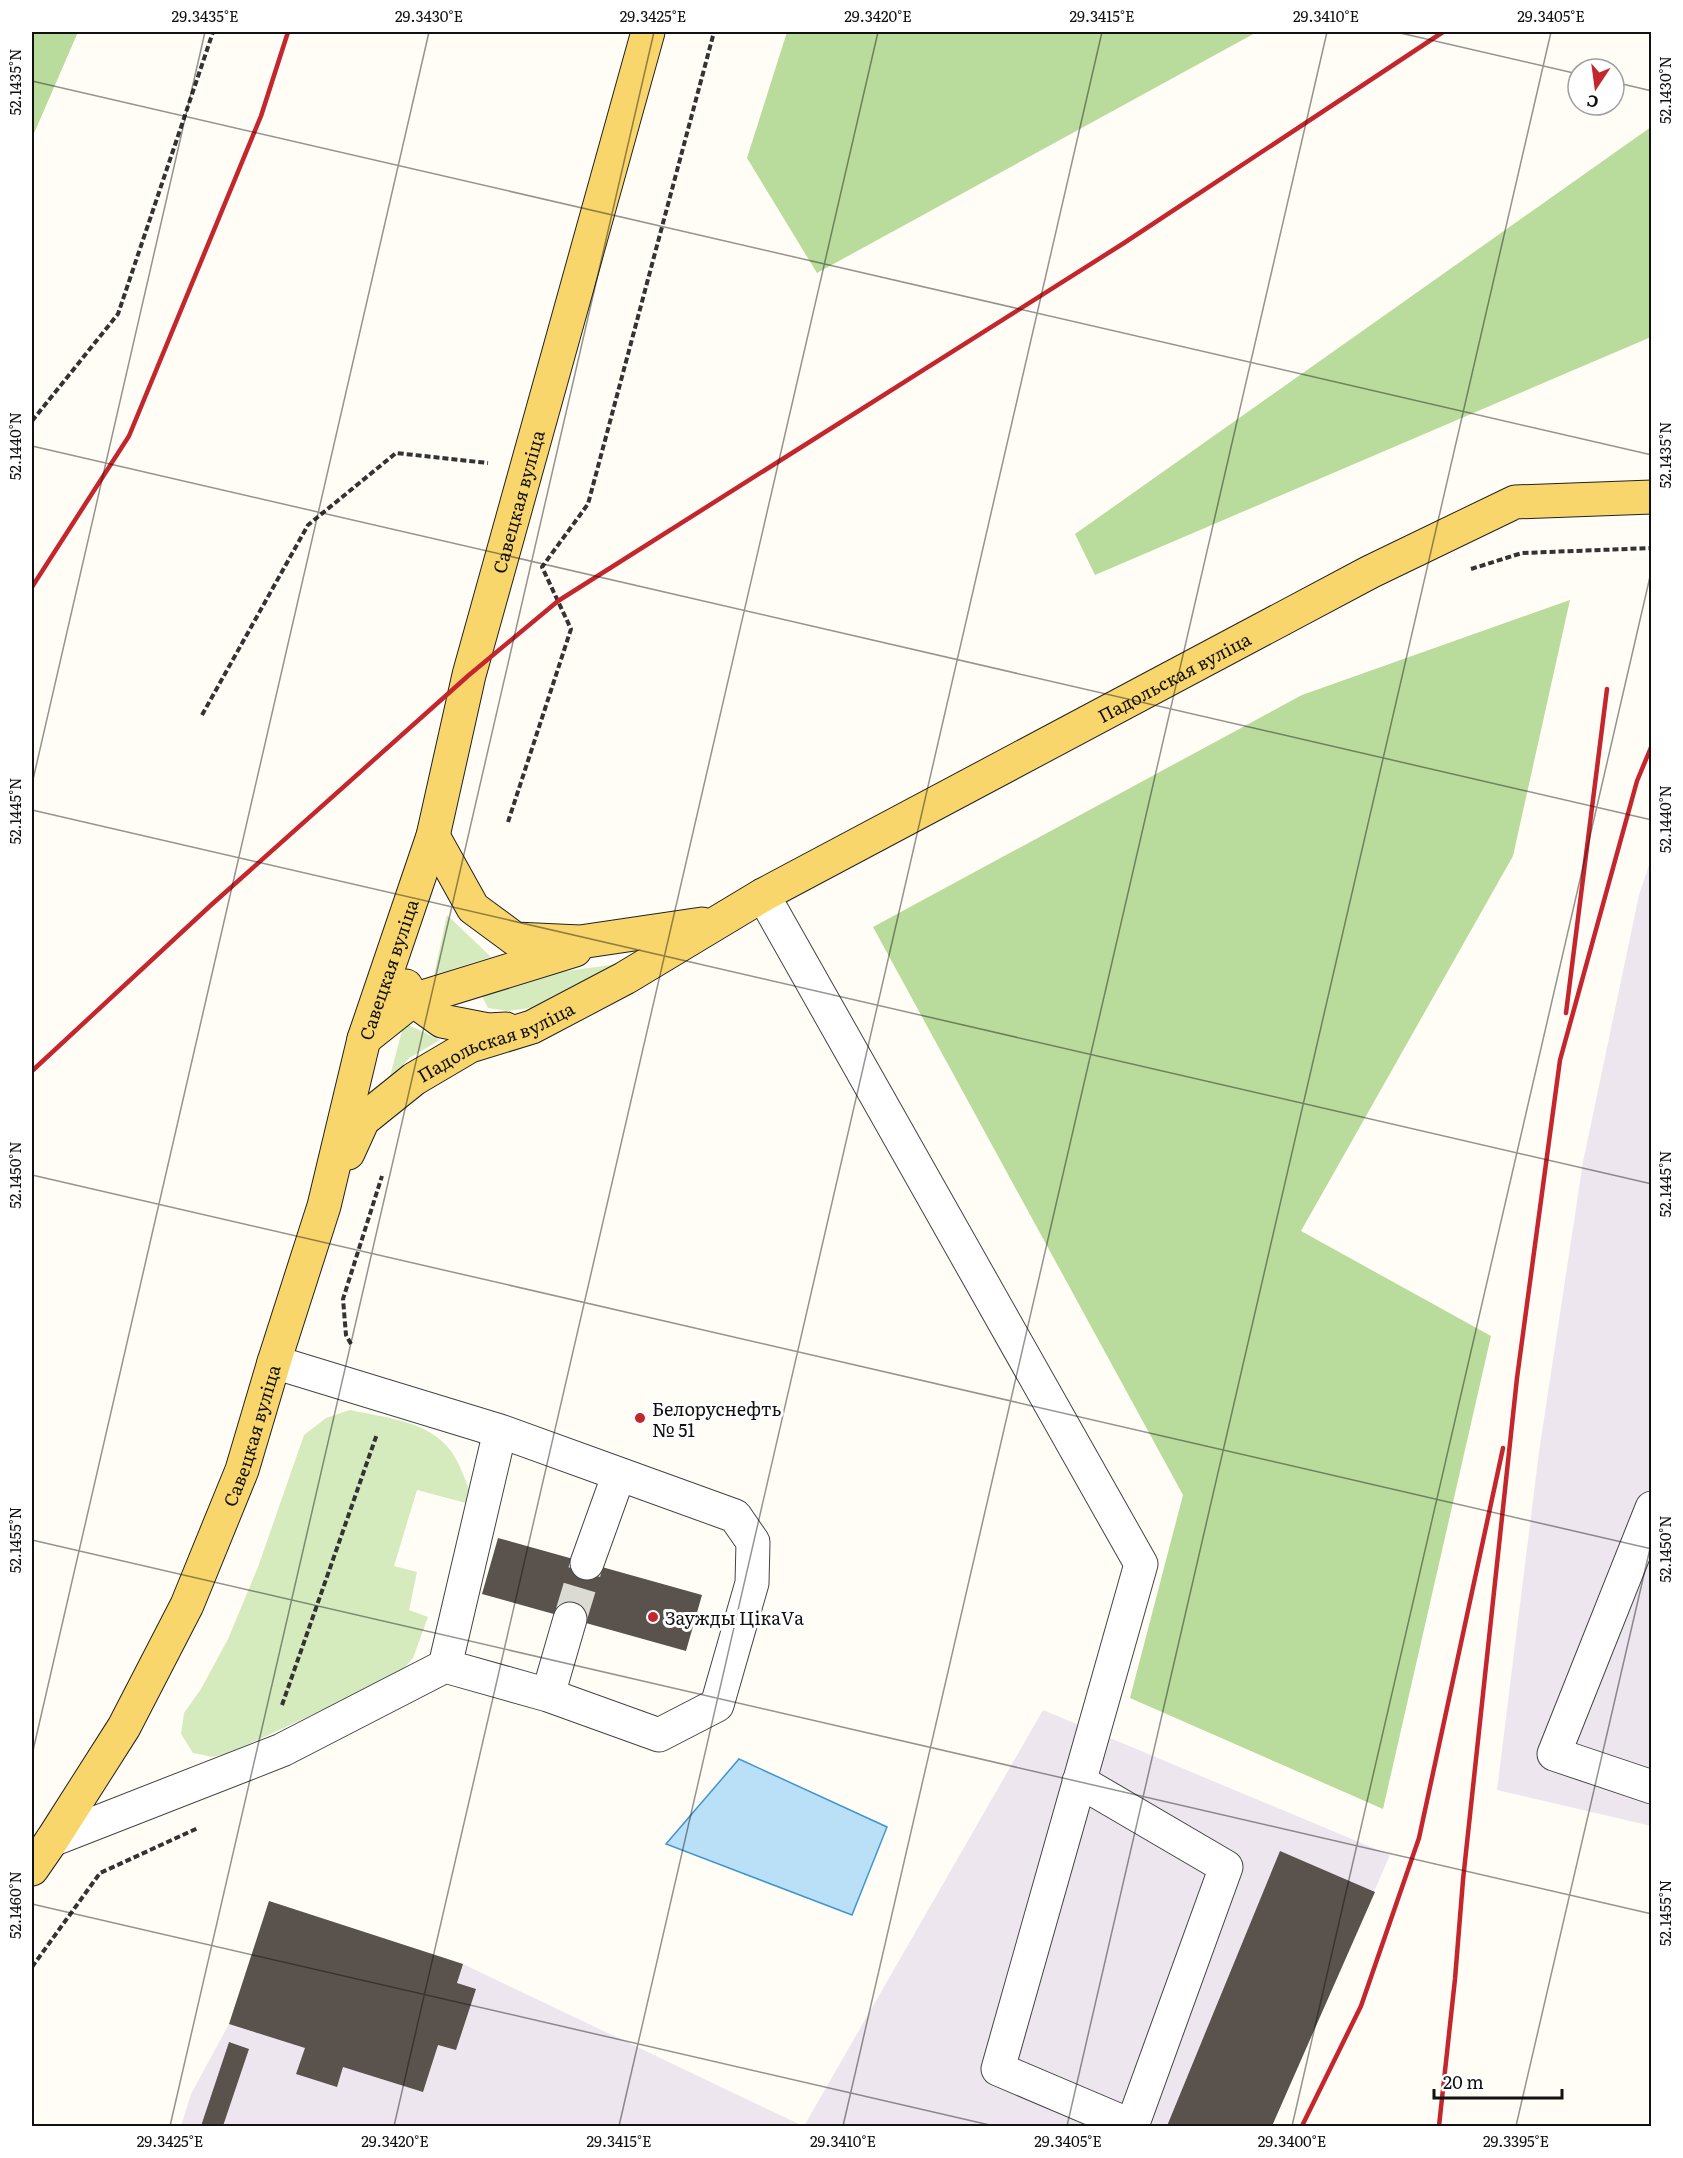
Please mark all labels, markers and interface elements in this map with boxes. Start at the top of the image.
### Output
text: 29.3435°E [172,4,238,27]
text: 29.3430°E [395,4,463,27]
text: 29.3425°E [620,4,686,27]
text: 29.3420°E [844,4,912,27]
text: 29.3415°E [1070,4,1134,27]
text: 29.3410°E [1293,4,1359,27]
text: 29.3405°E [1517,4,1585,27]
text: 52.1435°N [3,49,26,115]
text: 52.1430°N [1653,56,1676,124]
north arrow [1566,57,1626,117]
text: С [1584,90,1601,116]
text: 52.1440°N [3,412,26,480]
text: 52.1435°N [1653,422,1676,488]
street label: Савецкая вуліца [485,426,550,576]
street label: Падольская вуліца [1092,624,1255,728]
text: 52.1445°N [3,777,26,845]
text: 52.1440°N [1653,785,1676,853]
street label: Савецкая вуліца [351,895,424,1044]
street label: Падольская вуліца [412,994,579,1088]
text: 52.1450°N [3,1141,26,1209]
text: 52.1445°N [1653,1150,1676,1218]
street label: Савецкая вуліца [215,1361,286,1510]
place label: Белоруснефть № 51 [652,1395,781,1443]
marker: Белоруснефть № 51 [633,1411,647,1425]
text: 52.1455°N [3,1507,26,1573]
text: 52.1450°N [1653,1515,1676,1583]
place label: Заужды ЦікаVа [665,1604,804,1631]
marker: Заужды ЦікаVа [646,1610,660,1624]
text: 52.1460°N [3,1871,26,1939]
text: 52.1455°N [1653,1880,1676,1946]
scale bar [1434,2062,1562,2100]
text: 20 m [1443,2068,1484,2095]
text: 29.3425°E [137,2129,203,2152]
text: 29.3420°E [361,2129,429,2152]
text: 29.3415°E [587,2129,651,2152]
text: 29.3410°E [810,2129,876,2152]
text: 29.3405°E [1034,2129,1102,2152]
text: 29.3400°E [1258,2129,1326,2152]
text: 29.3395°E [1483,2129,1549,2152]

